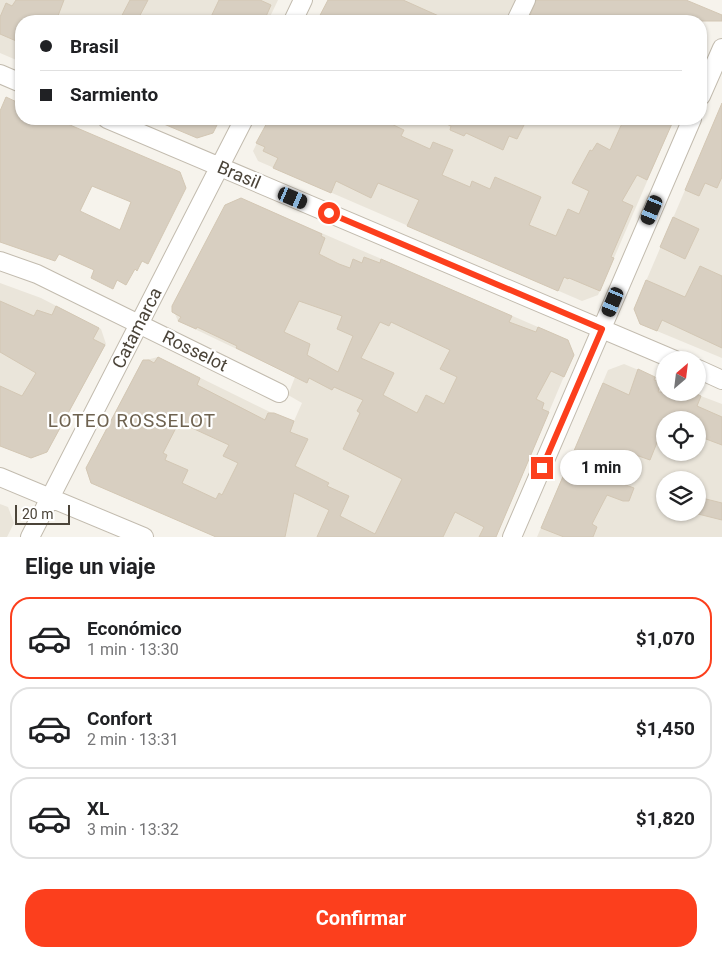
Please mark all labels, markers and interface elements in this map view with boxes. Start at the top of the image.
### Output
text: Brasil [70,35,119,58]
text: Sarmiento [70,83,158,106]
street label: Brasil [214,156,264,193]
car [276,185,309,211]
car [639,193,664,227]
route start [318,202,340,224]
street label: Catamarca [107,284,166,372]
car [600,285,625,319]
street label: Rosselot [159,326,231,375]
north arrow [656,351,706,401]
map controls [656,351,706,521]
district label: LOTEO ROSSELOT [48,409,216,432]
button: locate [656,411,706,461]
callout: 1 min [560,450,642,486]
route end [531,457,553,479]
text: 1 min [581,458,621,477]
button: layers [656,471,706,521]
scale bar [15,502,70,525]
text: 20 m [22,506,54,522]
text: Elige un viaje [25,554,155,579]
icon: car [27,616,72,661]
text: Económico [87,617,182,640]
text: $1,070 [636,627,695,650]
text: 1 min · 13:30 [87,640,179,659]
icon: car [27,706,72,751]
text: Confort [87,707,152,730]
text: $1,450 [636,717,695,740]
text: 2 min · 13:31 [87,730,179,749]
icon: car [27,796,72,841]
text: XL [87,797,109,820]
text: $1,820 [636,807,695,830]
text: 3 min · 13:32 [87,820,179,839]
button: Confirmar [25,889,697,947]

